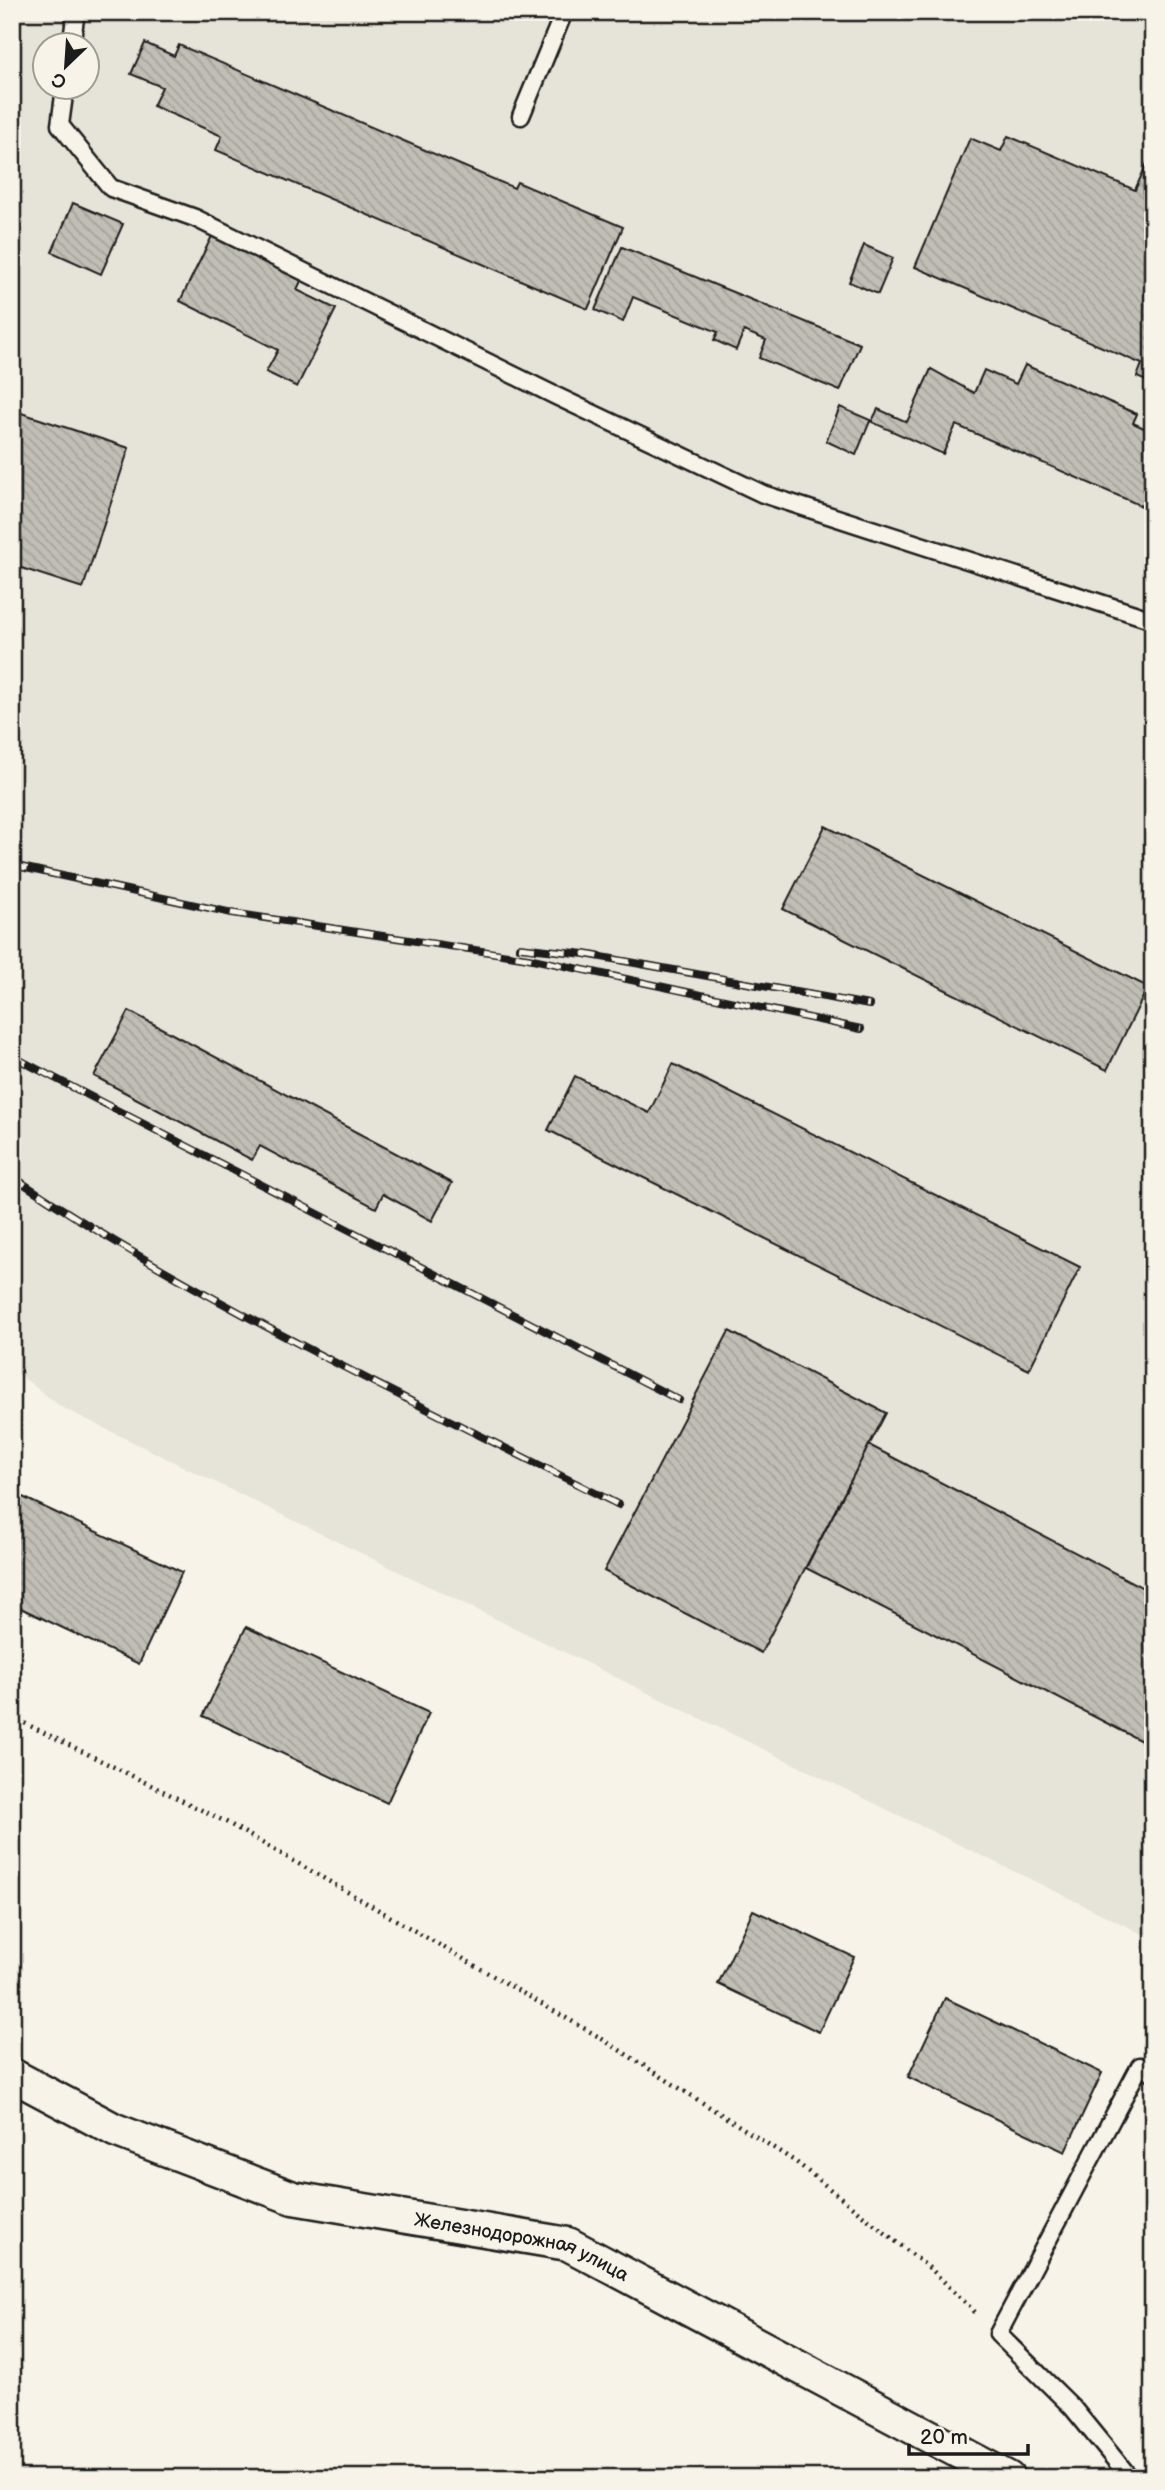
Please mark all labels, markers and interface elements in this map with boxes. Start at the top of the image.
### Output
north arrow [32,32,102,102]
text: С [49,67,70,93]
street label: Железнодорожная улица [412,2208,632,2287]
scale bar [909,2413,1028,2457]
text: 20 m [920,2425,968,2450]

